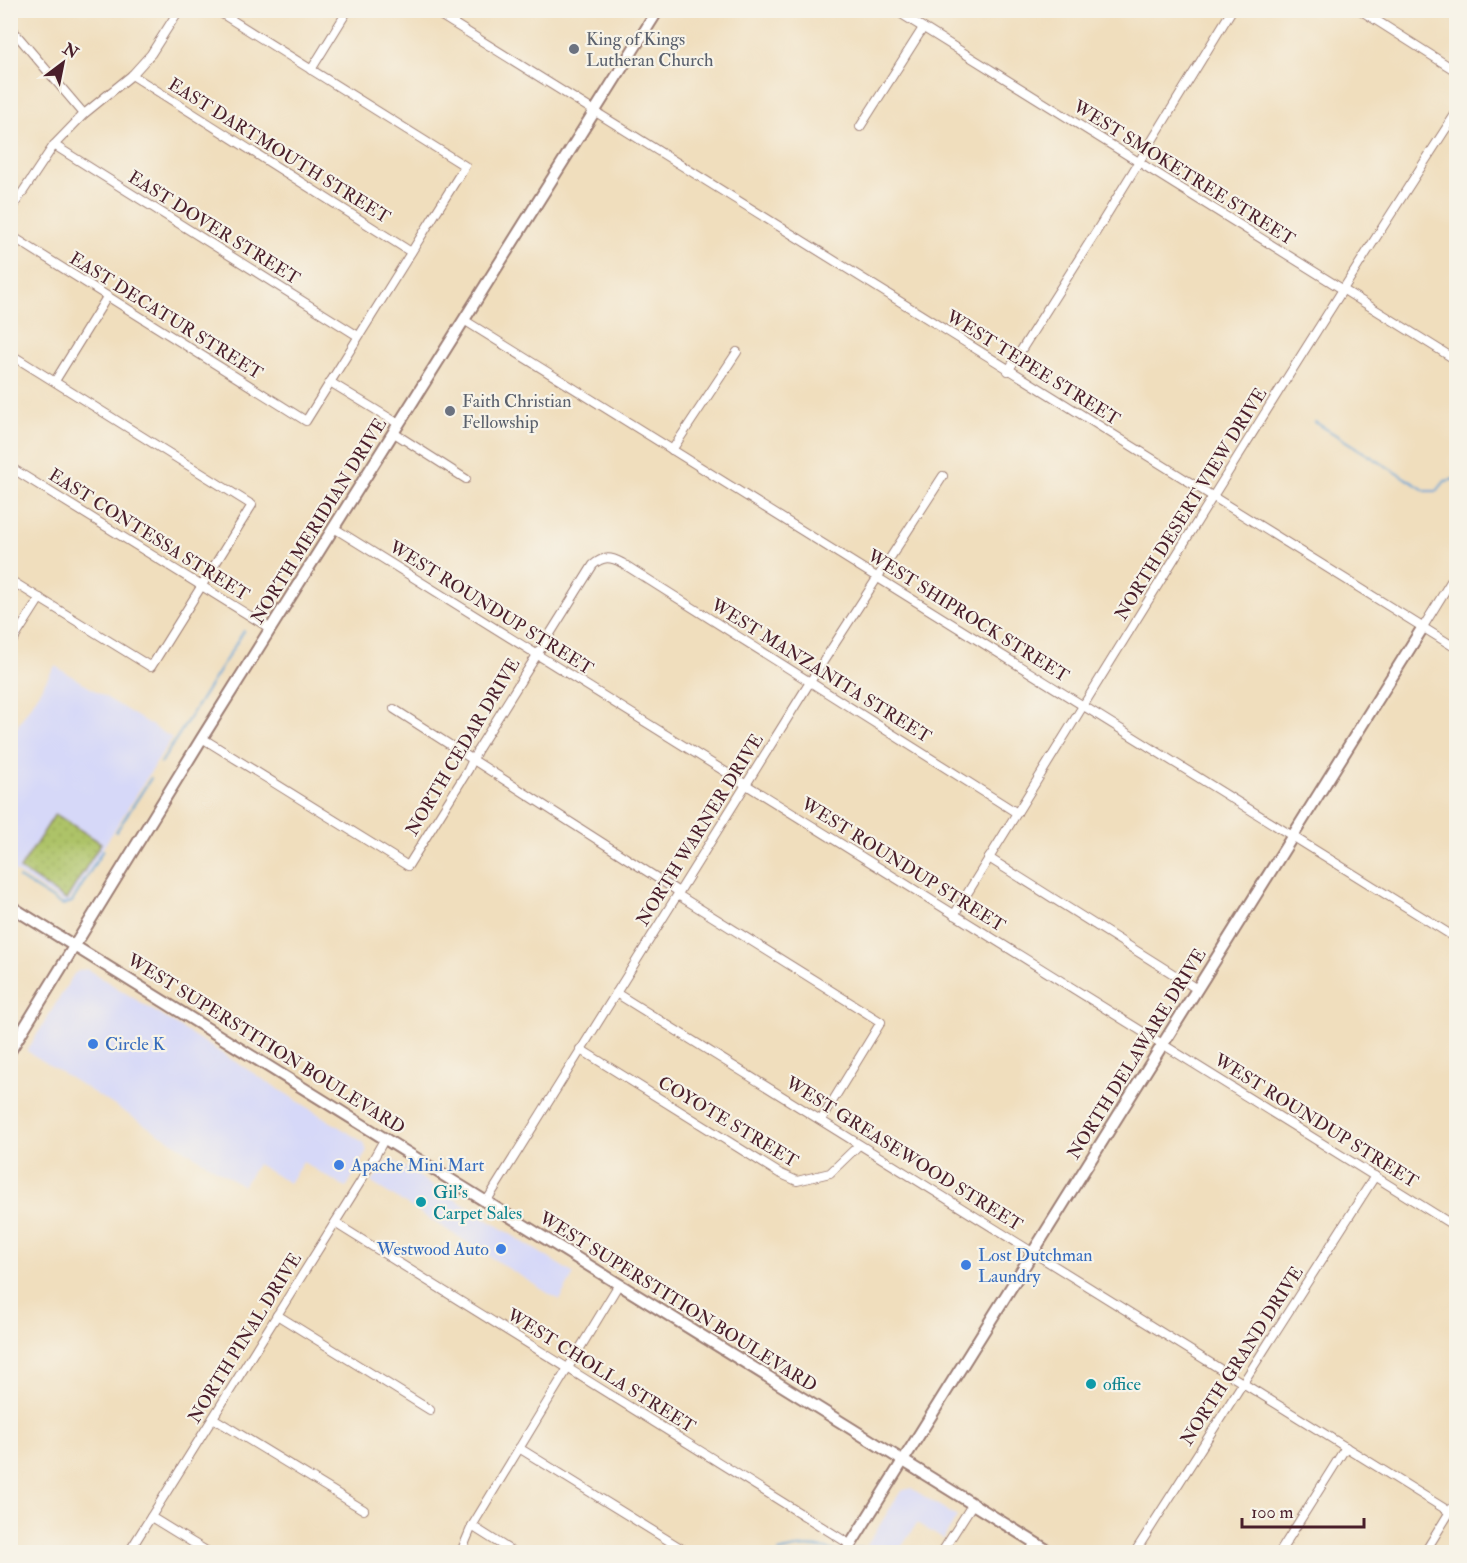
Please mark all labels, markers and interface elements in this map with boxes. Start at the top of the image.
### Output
place label: King of Kings Lutheran Church [586,28,714,72]
north arrow [33,33,93,93]
text: N [58,38,82,64]
marker: King of Kings Lutheran Church [567,42,581,56]
street label: EAST DARTMOUTH STREET [164,73,395,229]
street label: WEST SMOKETREE STREET [1068,95,1300,251]
street label: EAST DOVER STREET [124,166,305,291]
street label: EAST DECATUR STREET [65,247,267,385]
street label: WEST TEPEE STREET [941,305,1125,431]
street label: NORTH DESERT VIEW DRIVE [1110,383,1272,625]
place label: Faith Christian Fellowship [462,390,572,434]
marker: Faith Christian Fellowship [443,404,457,418]
street label: NORTH MERIDIAN DRIVE [246,414,392,628]
street label: EAST CONTESSA STREET [44,464,254,607]
street label: WEST ROUNDUP STREET [384,535,598,681]
street label: WEST SHIPROCK STREET [862,544,1074,688]
street label: WEST MANZANITA STREET [706,593,936,749]
street label: NORTH CEDAR DRIVE [401,654,525,840]
street label: NORTH WARNER DRIVE [631,730,769,930]
street label: WEST ROUNDUP STREET [796,792,1010,938]
street label: NORTH DELAWARE DRIVE [1062,944,1212,1164]
street label: WEST SUPERSTITION BOULEVARD [122,948,409,1139]
place label: Circle K [105,1033,166,1056]
marker: Circle K [86,1037,100,1051]
street label: WEST ROUNDUP STREET [1209,1048,1423,1194]
street label: COYOTE STREET [654,1071,803,1173]
street label: WEST GREASEWOOD STREET [781,1071,1027,1237]
place label: Apache Mini Mart [350,1154,484,1177]
marker: Apache Mini Mart [332,1158,346,1172]
place label: Gil's Carpet Sales [433,1181,522,1225]
marker: Gil's Carpet Sales [414,1195,428,1209]
street label: WEST SUPERSTITION BOULEVARD [534,1206,821,1397]
place label: Westwood Auto [376,1238,489,1261]
marker: Westwood Auto [494,1242,508,1256]
place label: Lost Dutchman Laundry [978,1244,1093,1288]
street label: NORTH PINAL DRIVE [183,1248,307,1428]
marker: Lost Dutchman Laundry [959,1258,973,1272]
street label: NORTH GRAND DRIVE [1175,1262,1309,1450]
street label: WEST CHOLLA STREET [502,1303,700,1439]
place label: office [1103,1373,1141,1396]
marker: office [1084,1377,1098,1391]
scale bar [1242,1491,1364,1529]
text: 100 m [1251,1501,1294,1524]

